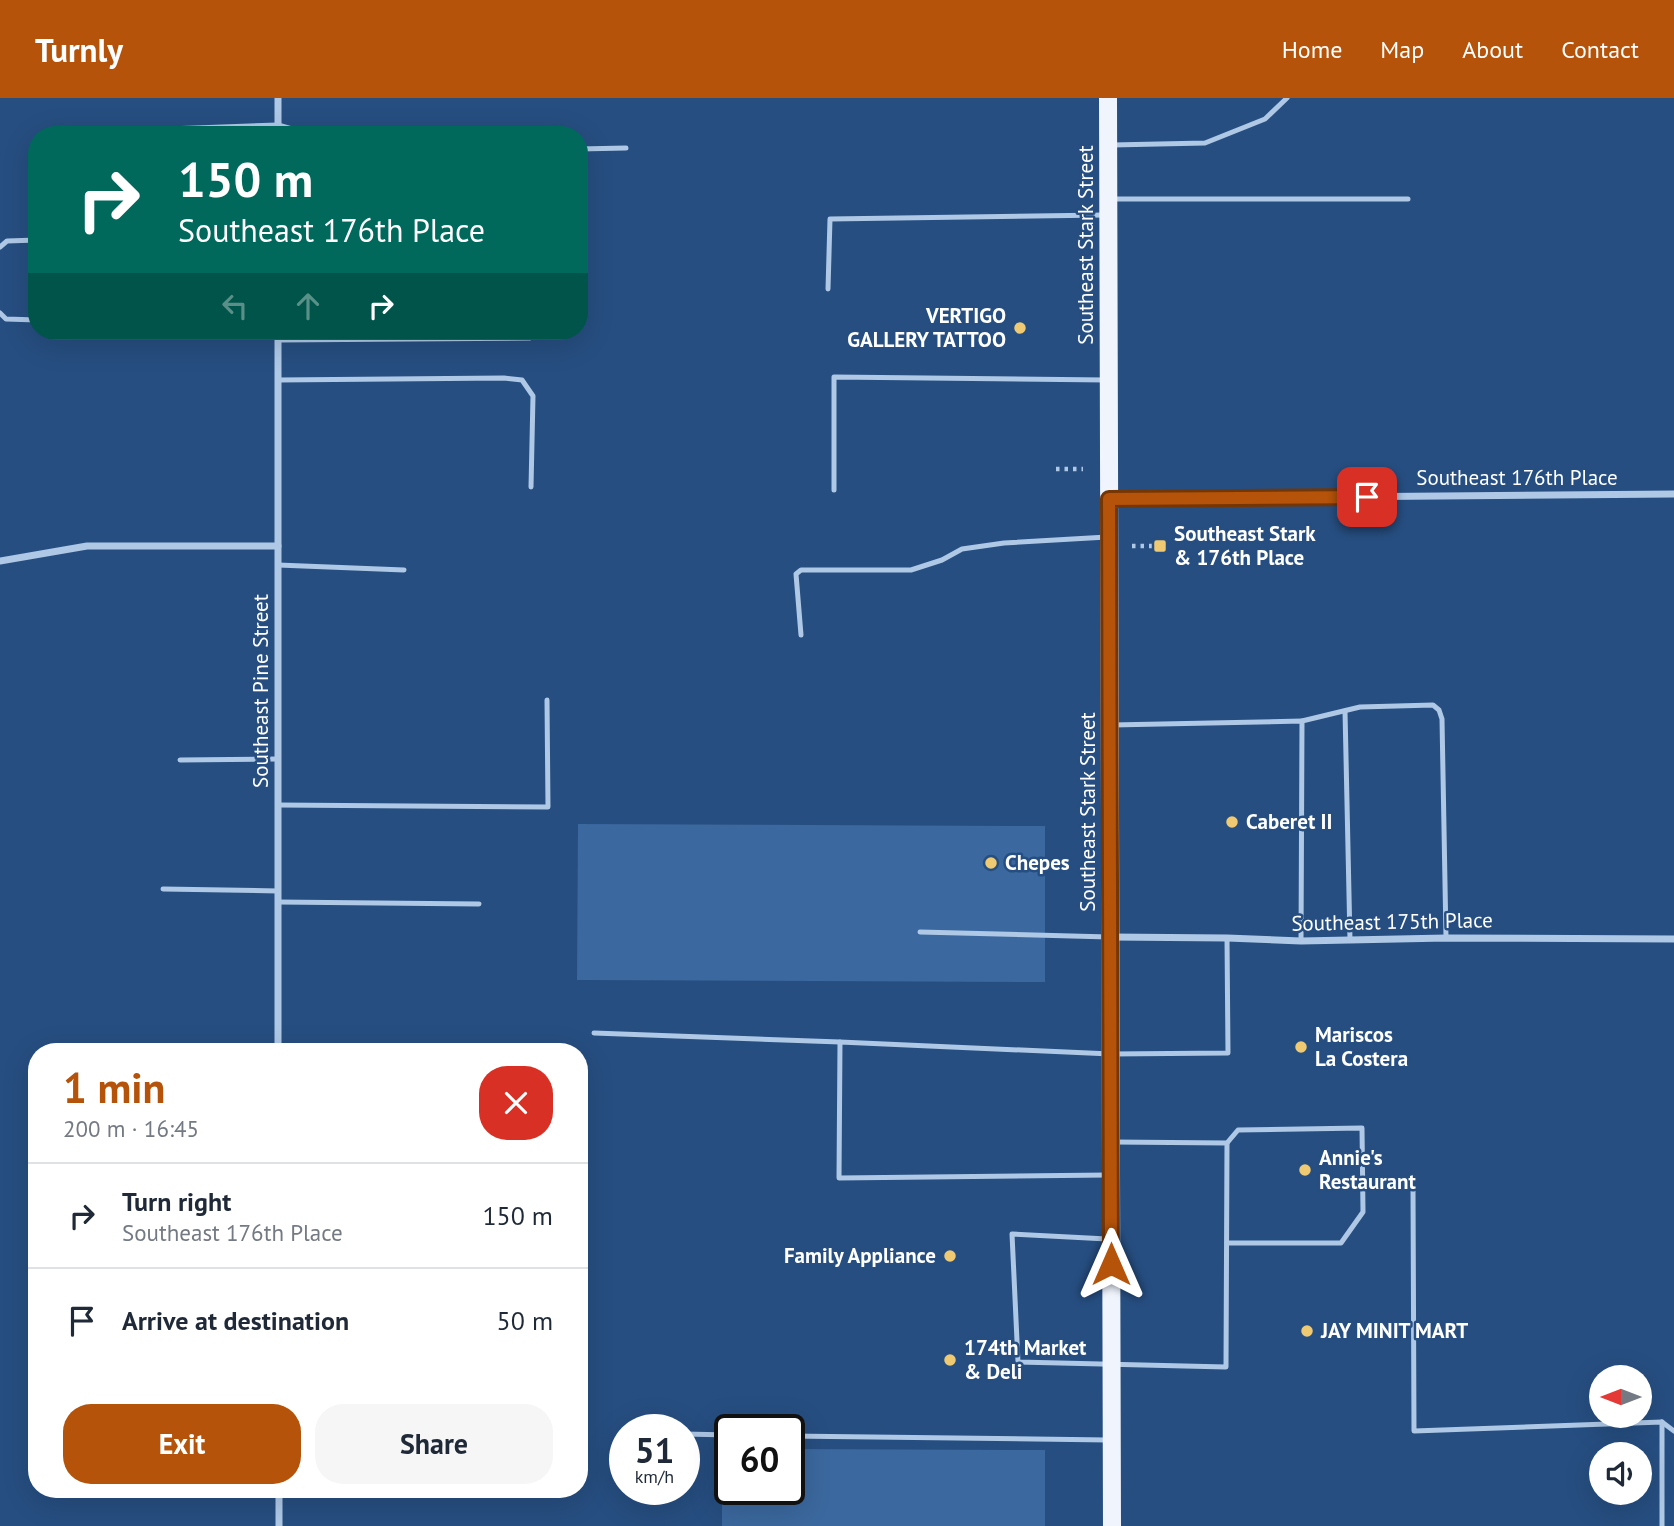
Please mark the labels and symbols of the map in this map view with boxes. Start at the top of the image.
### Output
street label: Southeast Stark Street [1072,145,1099,345]
place label: VERTIGO GALLERY TATTOO [847,302,1006,353]
marker: VERTIGO GALLERY TATTOO [1012,320,1028,336]
street label: Southeast 176th Place [1416,464,1618,491]
pin [1337,467,1397,527]
place label: Southeast Stark & 176th Place [1174,520,1316,571]
marker: Southeast Stark & 176th Place [1152,538,1168,554]
street label: Southeast Pine Street [247,594,274,788]
street label: Southeast Stark Street [1074,712,1101,912]
place label: Caberet II [1246,808,1333,835]
marker: Caberet II [1224,814,1240,830]
place label: Chepes [1005,849,1070,876]
marker: Chepes [983,855,999,871]
street label: Southeast 175th Place [1291,906,1493,937]
place label: Mariscos La Costera [1315,1021,1408,1072]
marker: Mariscos La Costera [1293,1039,1309,1055]
place label: Annie's Restaurant [1319,1144,1416,1195]
marker: Annie's Restaurant [1297,1162,1313,1178]
position arrow [1074,1227,1148,1301]
place label: Family Appliance [784,1242,936,1269]
marker: Family Appliance [942,1248,958,1264]
place label: JAY MINIT MART [1320,1317,1468,1344]
marker: JAY MINIT MART [1299,1323,1315,1339]
place label: 174th Market & Deli [964,1334,1087,1385]
marker: 174th Market & Deli [942,1352,958,1368]
north arrow [1589,1365,1652,1428]
speed limit sign: 60 [714,1414,805,1505]

